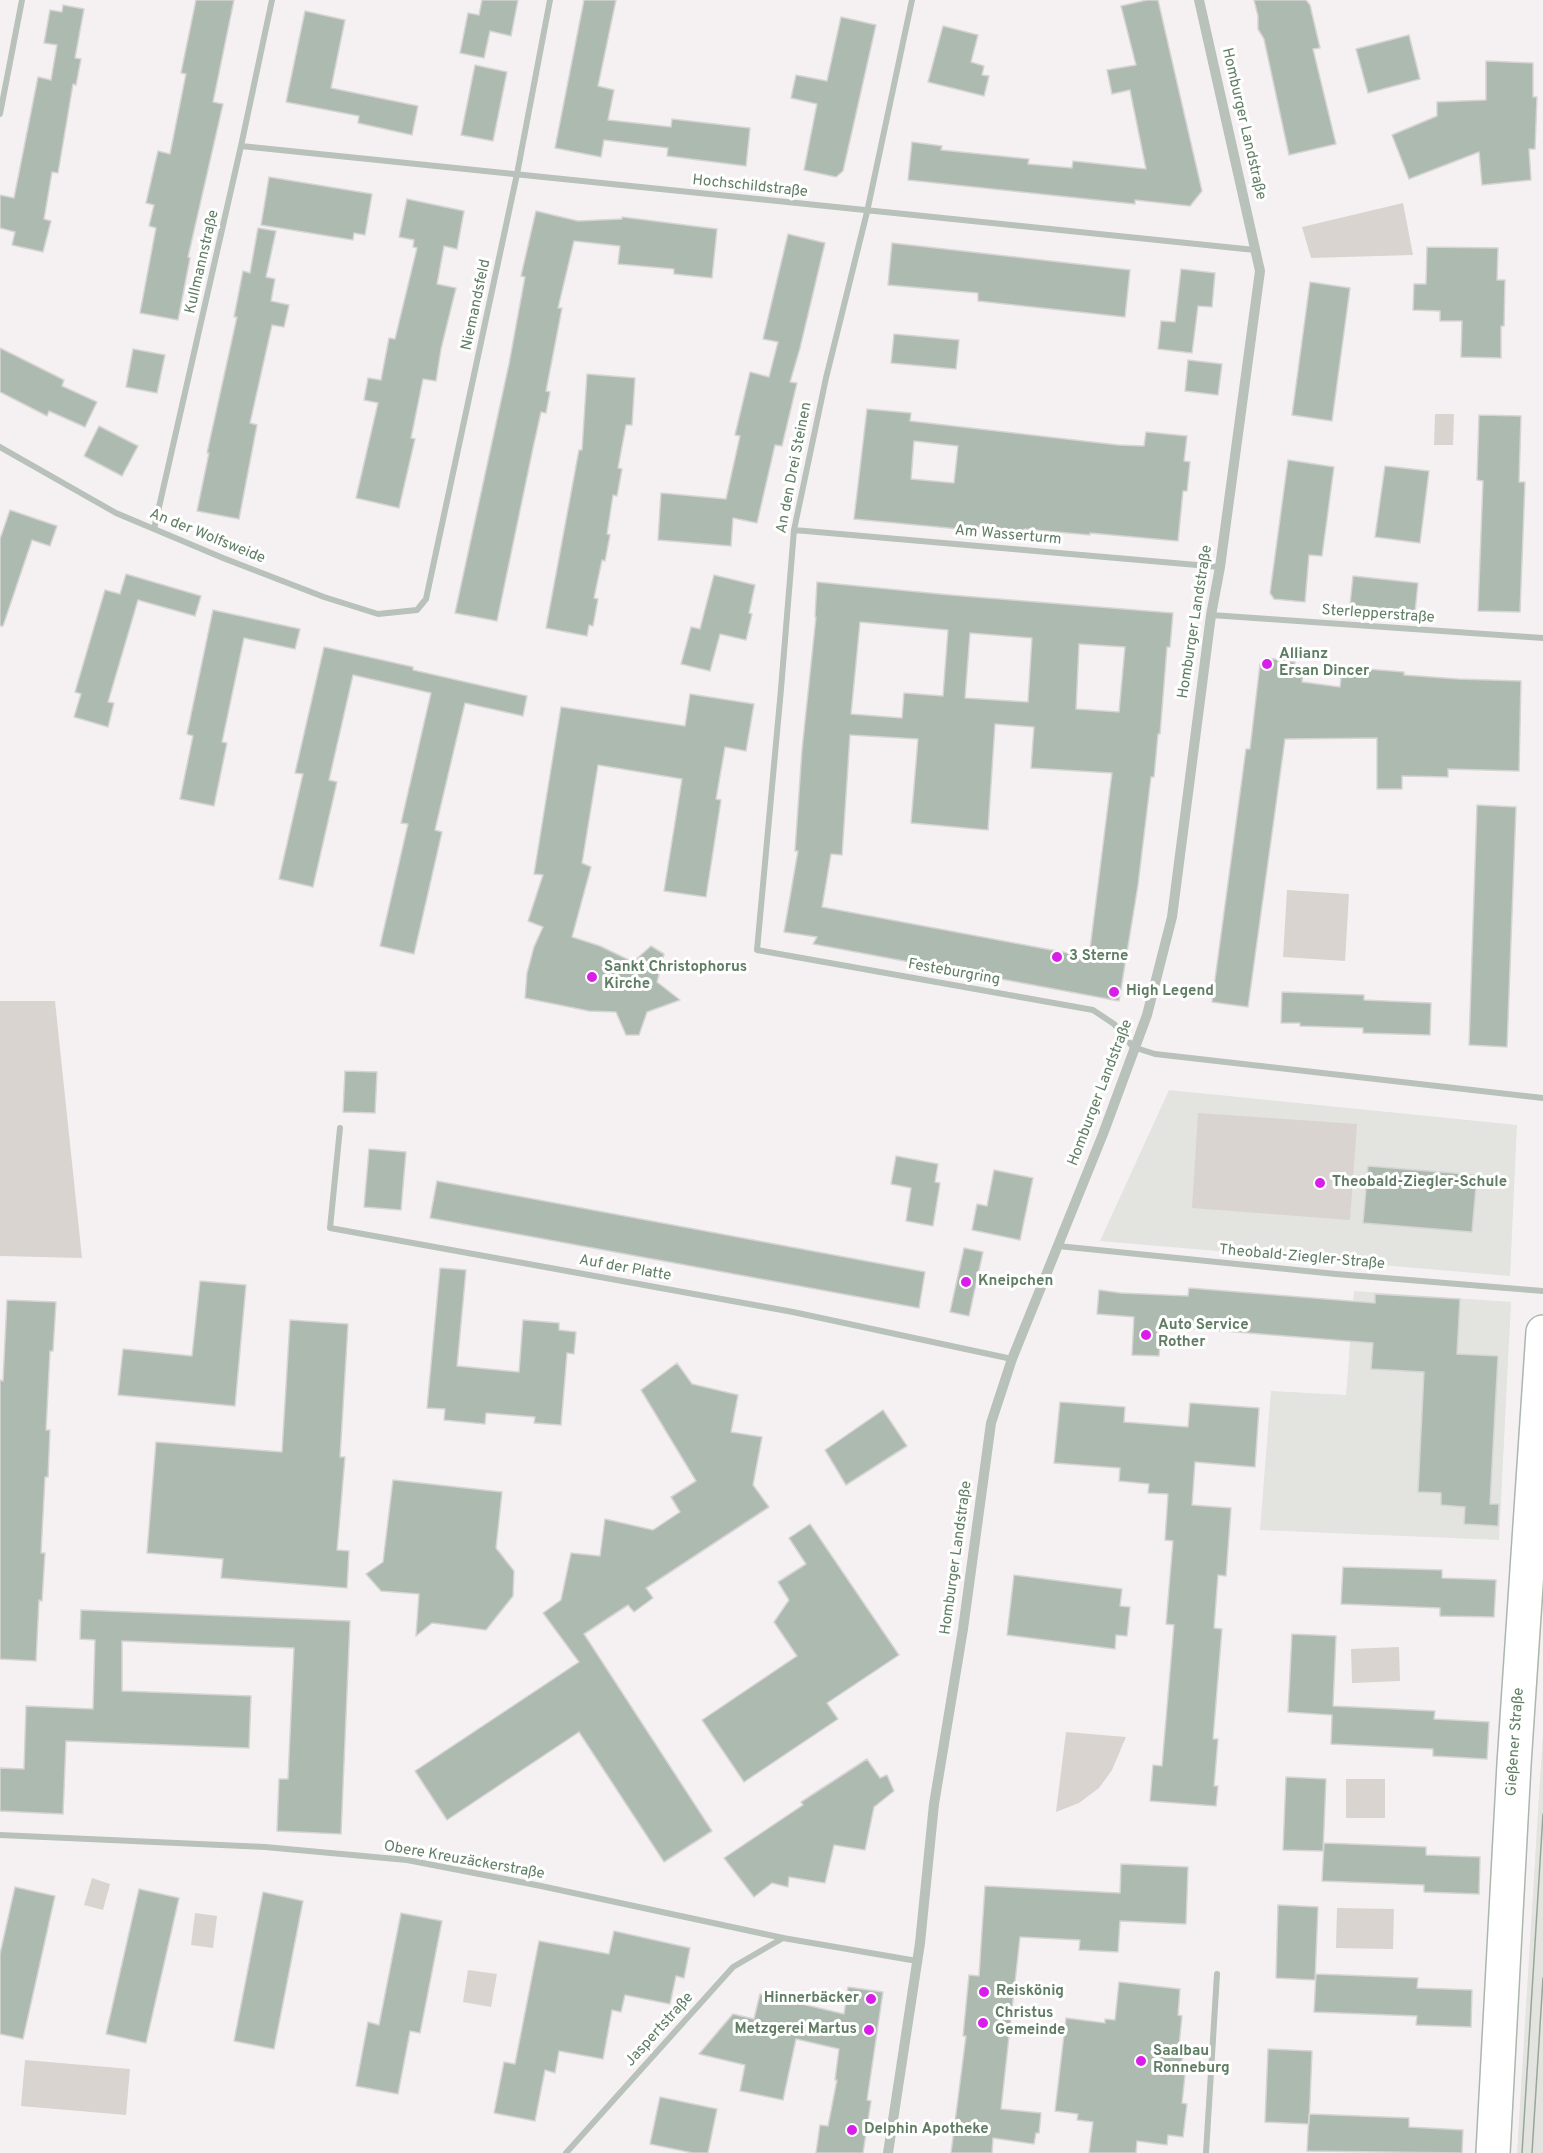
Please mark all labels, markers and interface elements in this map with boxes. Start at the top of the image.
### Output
street label: Homburger Landstraße [1217,46,1269,202]
street label: Hochschildstraße [691,172,809,202]
street label: Kullmannstraße [182,208,224,316]
street label: Niemandsfeld [459,258,495,352]
street label: An den Drei Steinen [773,401,817,535]
street label: An der Wolfsweide [147,506,267,568]
street label: Am Wasserturm [954,522,1062,550]
street label: Homburger Landstraße [1175,544,1217,700]
street label: Sterlepperstraße [1321,602,1435,628]
place label: Allianz Ersan Dincer [1279,646,1369,681]
marker: Allianz Ersan Dincer [1260,657,1274,671]
place label: 3 Sterne [1069,948,1128,966]
marker: 3 Sterne [1050,950,1064,964]
street label: Festeburgring [906,956,1002,990]
place label: Sankt Christophorus Kirche [604,959,747,994]
marker: Sankt Christophorus Kirche [585,970,599,984]
place label: High Legend [1126,983,1214,1001]
marker: High Legend [1107,985,1121,999]
street label: Homburger Landstraße [1065,1017,1137,1169]
place label: Theobald-Ziegler-Schule [1332,1174,1507,1192]
marker: Theobald-Ziegler-Schule [1313,1176,1327,1190]
street label: Theobald-Ziegler-Straße [1218,1242,1386,1274]
street label: Auf der Platte [578,1252,672,1286]
place label: Kneipchen [978,1273,1053,1291]
marker: Kneipchen [959,1275,973,1289]
place label: Auto Service Rother [1158,1317,1249,1352]
marker: Auto Service Rother [1139,1328,1153,1342]
street label: Homburger Landstraße [937,1480,977,1636]
street label: Gießener Straße [1503,1687,1529,1797]
street label: Obere Kreuzäckerstraße [382,1838,546,1884]
place label: Reiskönig [996,1983,1064,2001]
marker: Reiskönig [977,1985,991,1999]
street label: Jaspertstraße [622,1989,698,2071]
place label: Hinnerbäcker [764,1990,859,2008]
marker: Hinnerbäcker [864,1992,878,2006]
place label: Christus Gemeinde [995,2005,1065,2040]
marker: Christus Gemeinde [976,2016,990,2030]
place label: Metzgerei Martus [734,2021,857,2039]
marker: Metzgerei Martus [862,2023,876,2037]
place label: Saalbau Ronneburg [1153,2043,1230,2078]
marker: Saalbau Ronneburg [1134,2054,1148,2068]
place label: Delphin Apotheke [864,2121,989,2139]
marker: Delphin Apotheke [845,2123,859,2137]

